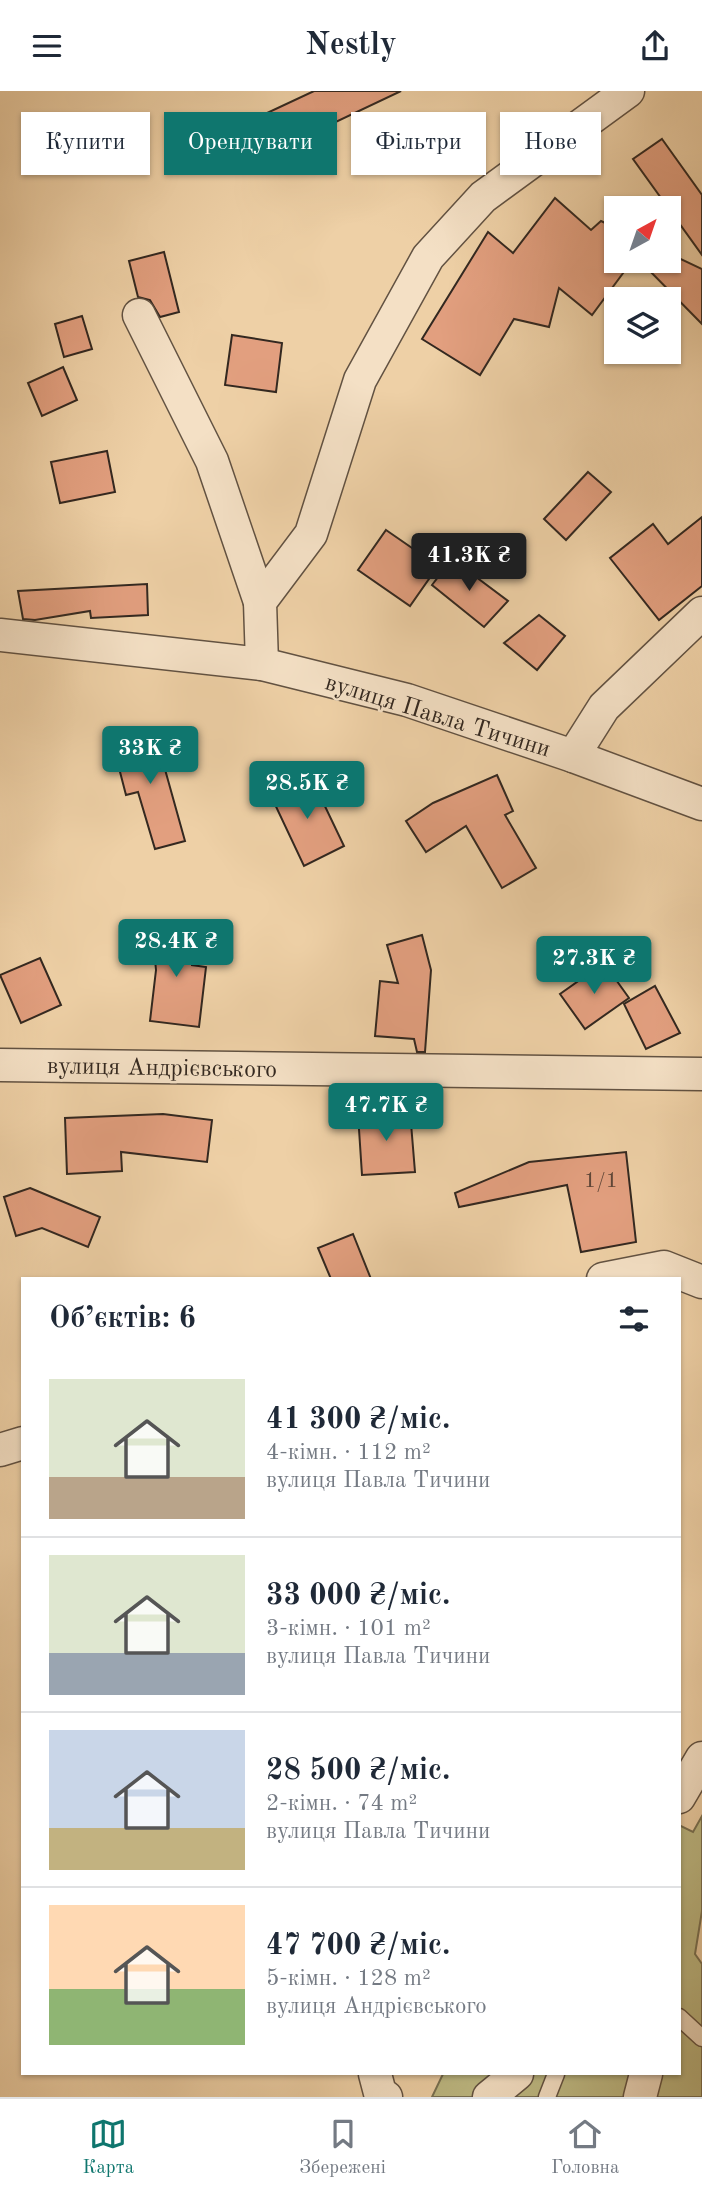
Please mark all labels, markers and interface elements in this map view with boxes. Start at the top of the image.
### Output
icon: menu [28,27,66,65]
icon: share [636,27,674,65]
text: Nestly [305,30,397,62]
chip: Купити [21,112,150,175]
chip: Орендувати [164,112,337,175]
chip: Фільтри [351,112,486,175]
chip: Нове [500,112,601,175]
north arrow [604,196,681,273]
map controls [604,196,681,364]
button: layers [604,287,681,364]
pin: 41.3K ₴ [404,533,534,593]
text: 41.3K ₴ [427,544,511,567]
street label: вулиця Павла Тичини [322,671,553,763]
pin: 33K ₴ [101,727,199,786]
text: 33K ₴ [118,737,182,760]
pin: 28.5K ₴ [242,761,372,821]
text: 28.5K ₴ [265,772,349,795]
pin: 28.4K ₴ [111,919,241,979]
text: 28.4K ₴ [134,930,218,953]
pin: 27.3K ₴ [529,937,659,996]
text: 27.3K ₴ [552,947,636,970]
street label: вулиця Андрієвського [47,1055,277,1083]
pin: 47.7K ₴ [321,1083,451,1143]
text: 47.7K ₴ [344,1094,428,1117]
house number: 1/1 [584,1171,618,1192]
icon: filters [615,1300,653,1338]
text: Об’єктів: 6 [49,1304,196,1334]
text: 41 300 ₴/міс. [266,1405,450,1435]
icon: home [105,1407,189,1491]
text: 4-кімн. · 112 m² [266,1441,431,1464]
text: вулиця Павла Тичини [266,1469,490,1492]
text: 33 000 ₴/міс. [266,1581,450,1611]
icon: home [105,1583,189,1667]
text: 3-кімн. · 101 m² [266,1617,431,1640]
text: вулиця Павла Тичини [266,1645,490,1668]
text: 28 500 ₴/міс. [266,1756,450,1786]
icon: home [105,1758,189,1842]
text: 2-кімн. · 74 m² [266,1792,417,1815]
text: вулиця Павла Тичини [266,1820,490,1843]
text: 47 700 ₴/міс. [266,1931,450,1961]
icon: home [105,1933,189,2017]
text: 5-кімн. · 128 m² [266,1967,431,1990]
text: вулиця Андрієвського [266,1995,487,2018]
tab: Карта [83,2115,134,2180]
tab: Збережені [299,2115,386,2180]
tab: Головна [551,2115,619,2180]

